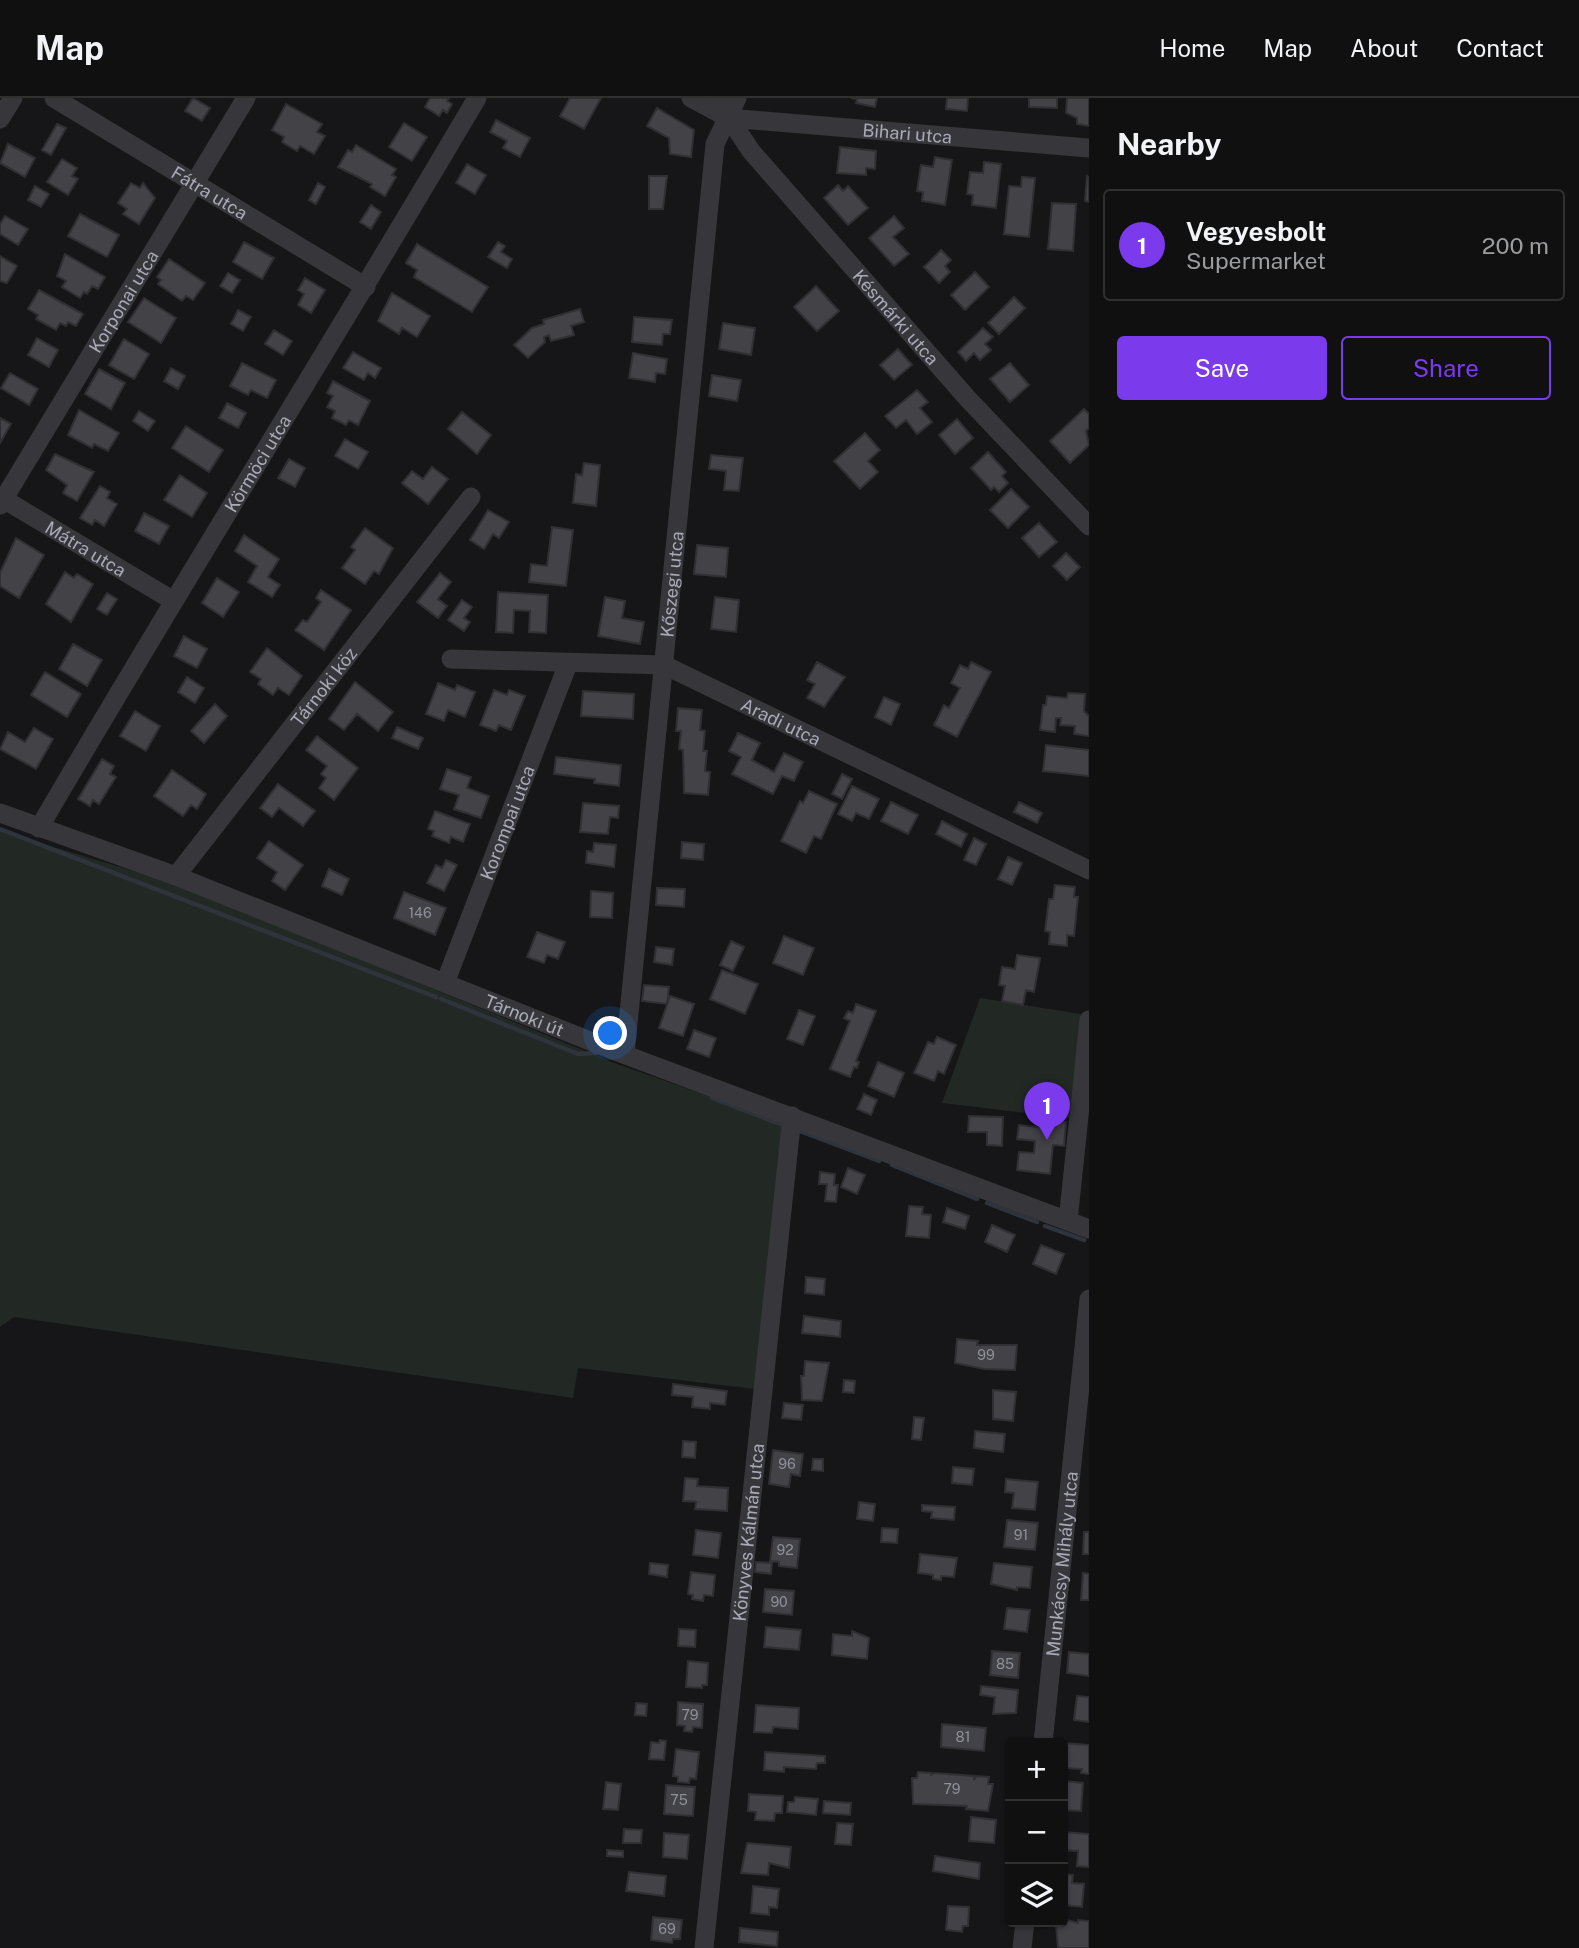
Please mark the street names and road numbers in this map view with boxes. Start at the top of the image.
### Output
street label: Bihari utca [862,119,953,147]
street label: Fátra utca [168,161,251,223]
street label: Korponai utca [84,246,162,356]
street label: Késmárki utca [849,265,943,369]
street label: Körmöci utca [220,411,295,516]
street label: Mátra utca [42,516,130,581]
street label: Kőszegi utca [656,530,687,638]
street label: Tárnoki köz [286,643,361,730]
street label: Aradi utca [738,693,824,750]
street label: Korompai utca [475,762,538,883]
street label: Tárnoki út [482,990,567,1040]
street label: Könyves Kálmán utca [728,1442,768,1622]
street label: Munkácsy Mihály utca [1042,1470,1082,1658]

